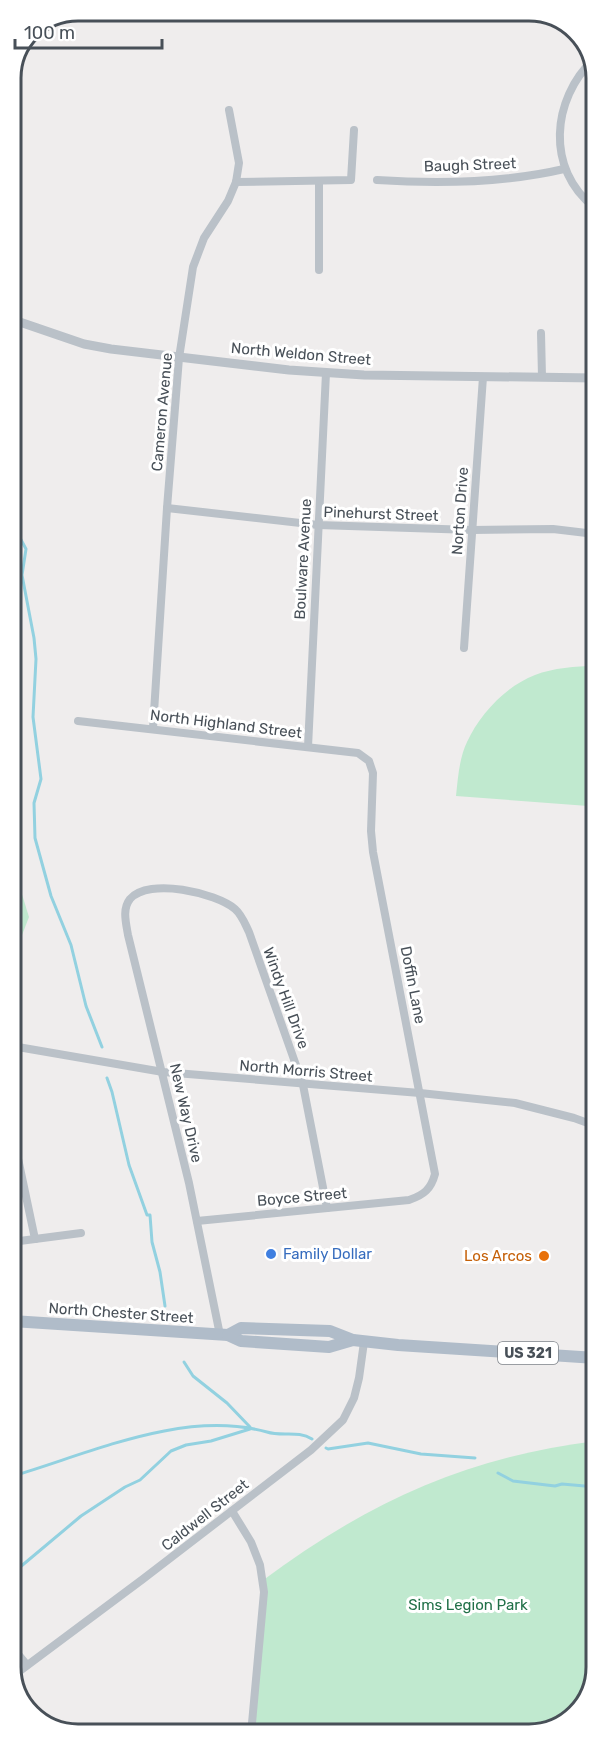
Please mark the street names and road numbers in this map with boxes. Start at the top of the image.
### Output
street label: Baugh Street [423,154,517,176]
street label: North Weldon Street [230,339,372,369]
street label: Cameron Avenue [148,352,176,472]
street label: Norton Drive [448,466,472,556]
street label: Boulware Avenue [291,498,315,620]
street label: Pinehurst Street [323,503,439,525]
street label: North Highland Street [149,706,303,742]
street label: Windy Hill Drive [259,945,313,1051]
street label: Doffin Lane [397,945,429,1025]
street label: North Morris Street [239,1056,373,1086]
street label: New Way Drive [166,1062,206,1164]
street label: Boyce Street [256,1184,348,1210]
street label: North Chester Street [48,1299,194,1327]
road number: US 321 [498,1342,558,1364]
street label: Caldwell Street [158,1475,252,1555]

